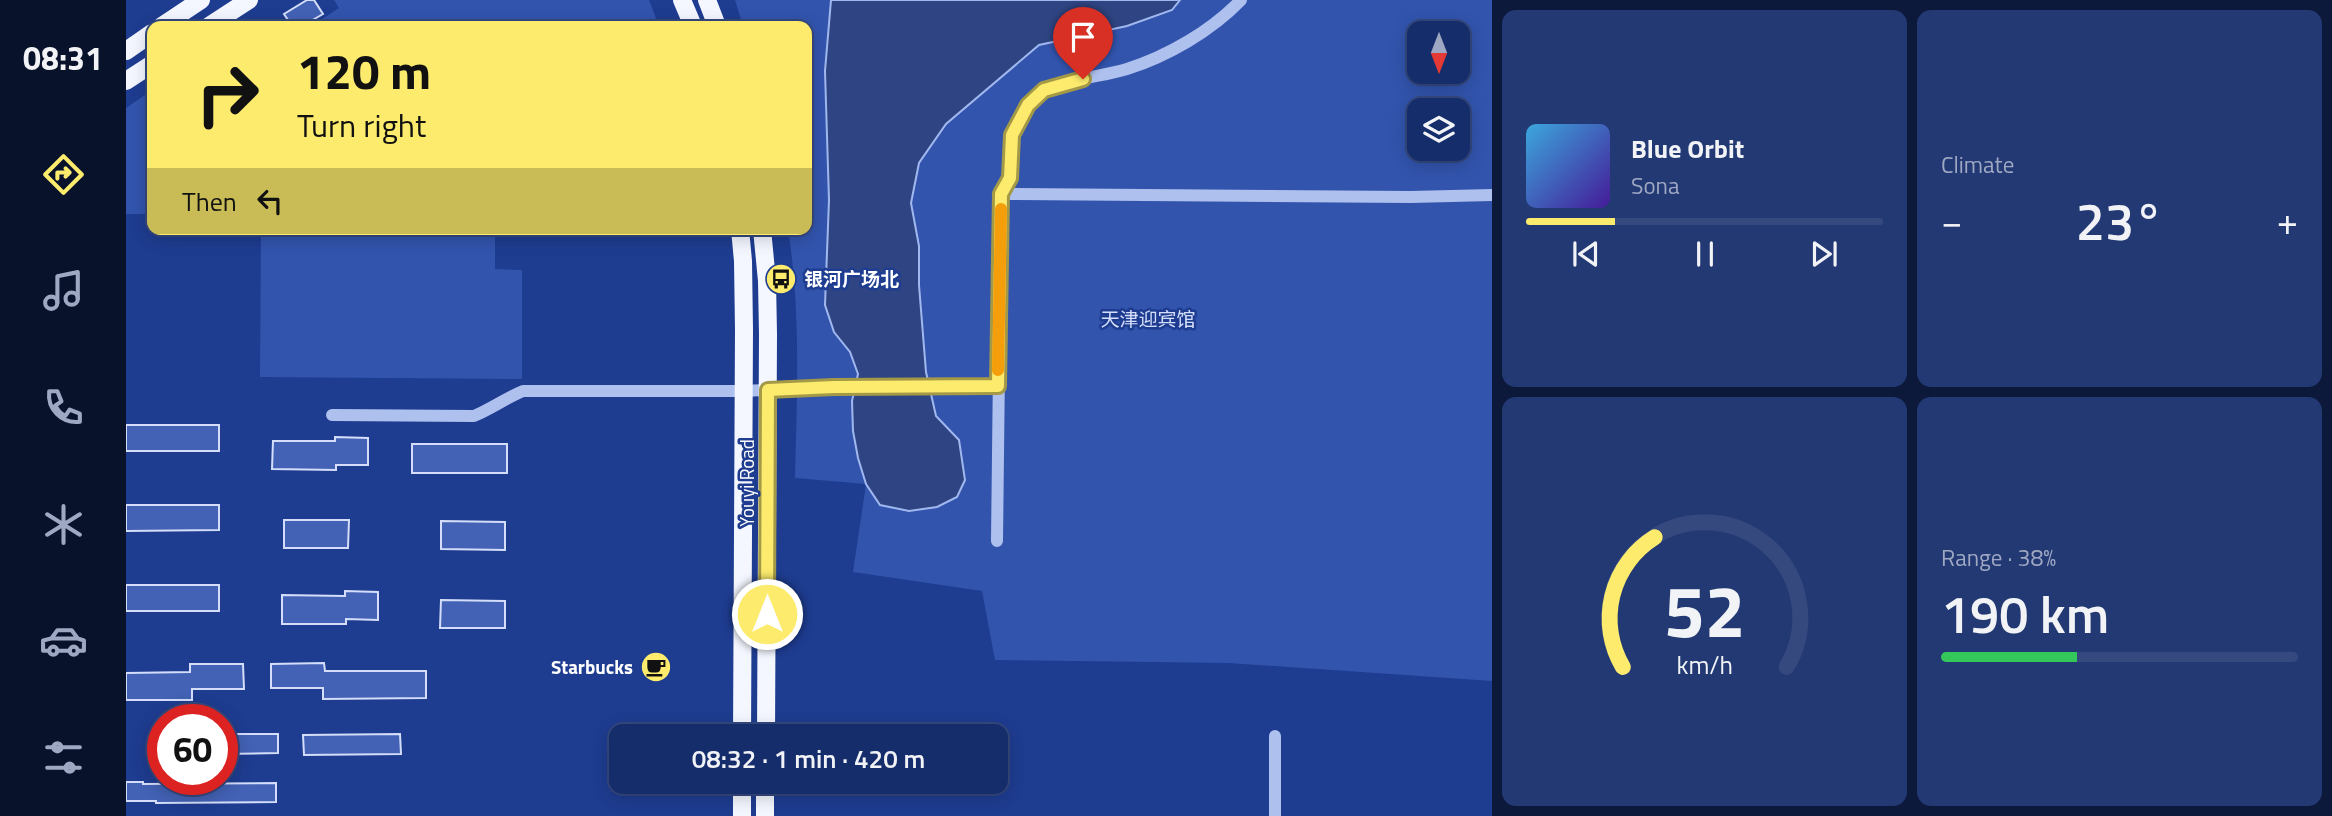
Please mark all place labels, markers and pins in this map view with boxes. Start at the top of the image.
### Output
pin [1053,7,1113,79]
bus stop icon: 银河广场北 [764,262,798,296]
place label: 银河广场北 [804,264,899,293]
cafe icon: Starbucks [639,650,673,684]
place label: Starbucks [551,652,633,681]

